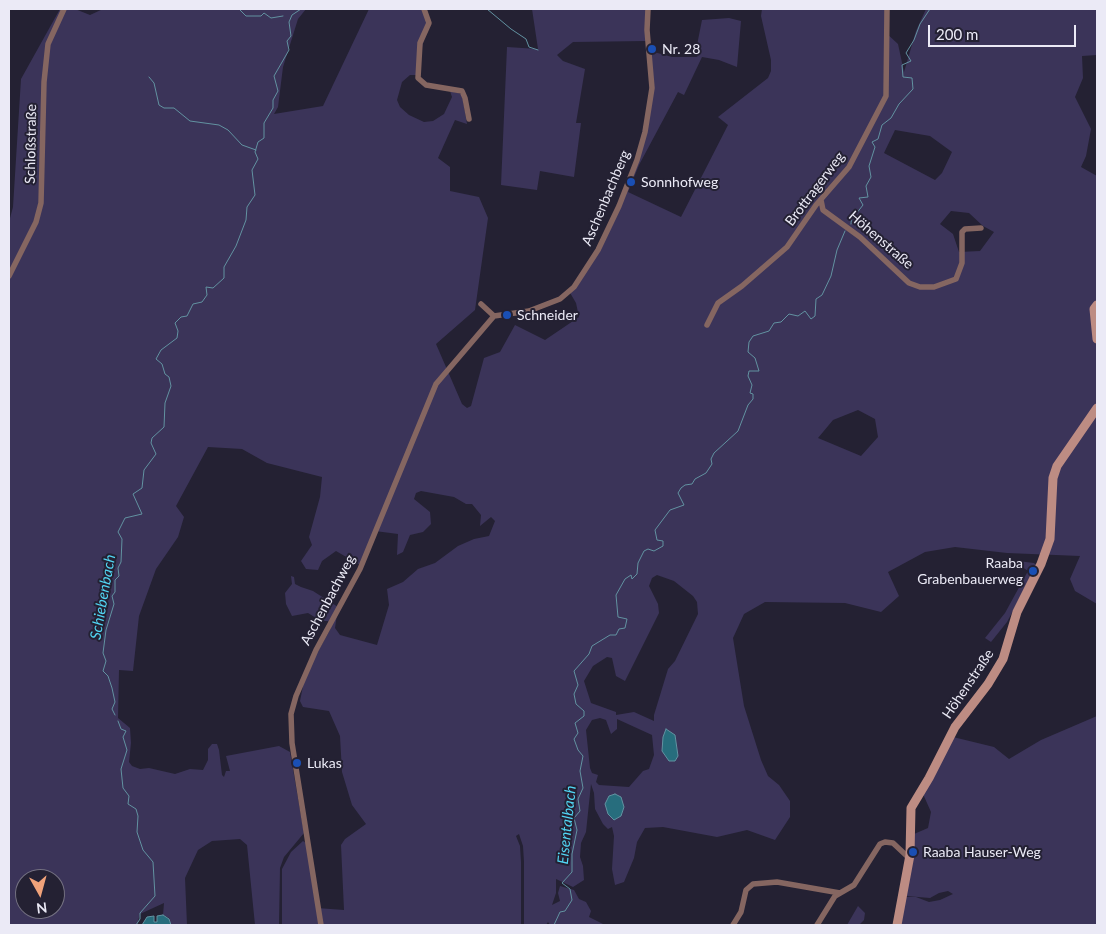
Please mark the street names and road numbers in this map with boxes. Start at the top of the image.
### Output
street label: Schloßstraße [22,104,40,184]
street label: Aschenbachberg [578,148,634,248]
street label: Brottragerweg [782,149,848,229]
street label: Höhenstraße [845,207,917,273]
street label: Aschenbachweg [297,552,359,648]
street label: Höhenstraße [939,646,997,722]

